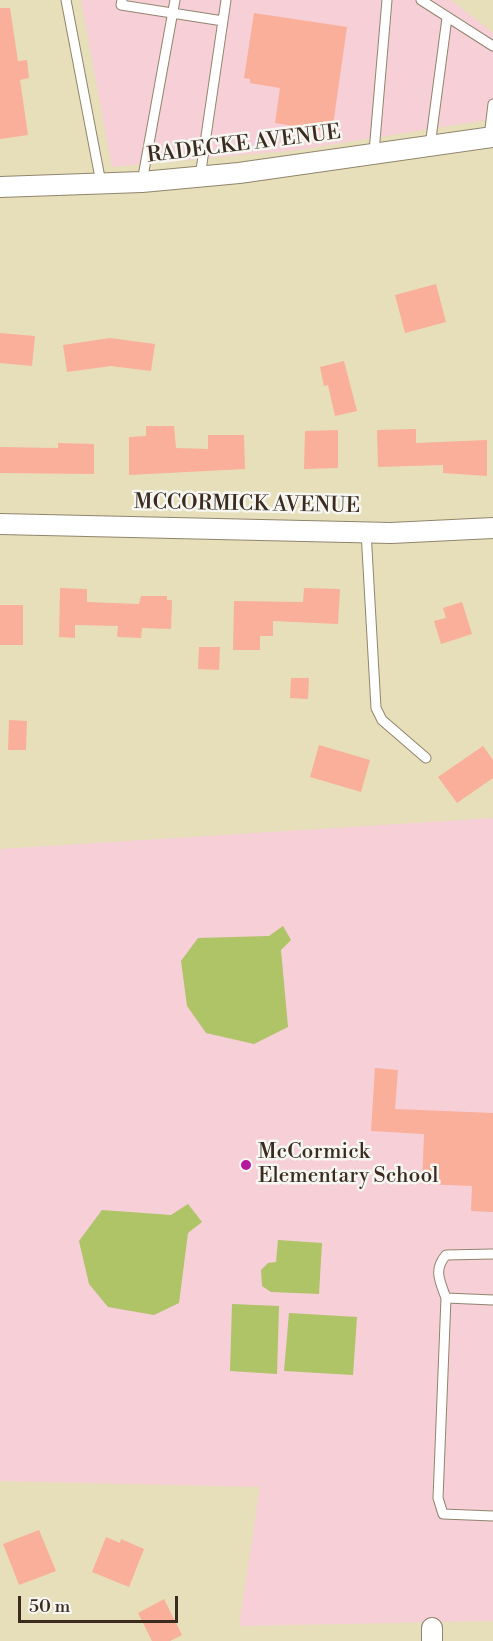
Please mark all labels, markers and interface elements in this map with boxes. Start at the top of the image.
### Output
street label: RADECKE AVENUE [146,121,342,169]
street label: MCCORMICK AVENUE [134,490,360,520]
place label: McCormick Elementary School [258,1140,438,1190]
marker: McCormick Elementary School [239,1158,253,1172]
scale bar [21,1584,182,1622]
text: 50 m [29,1595,70,1618]

